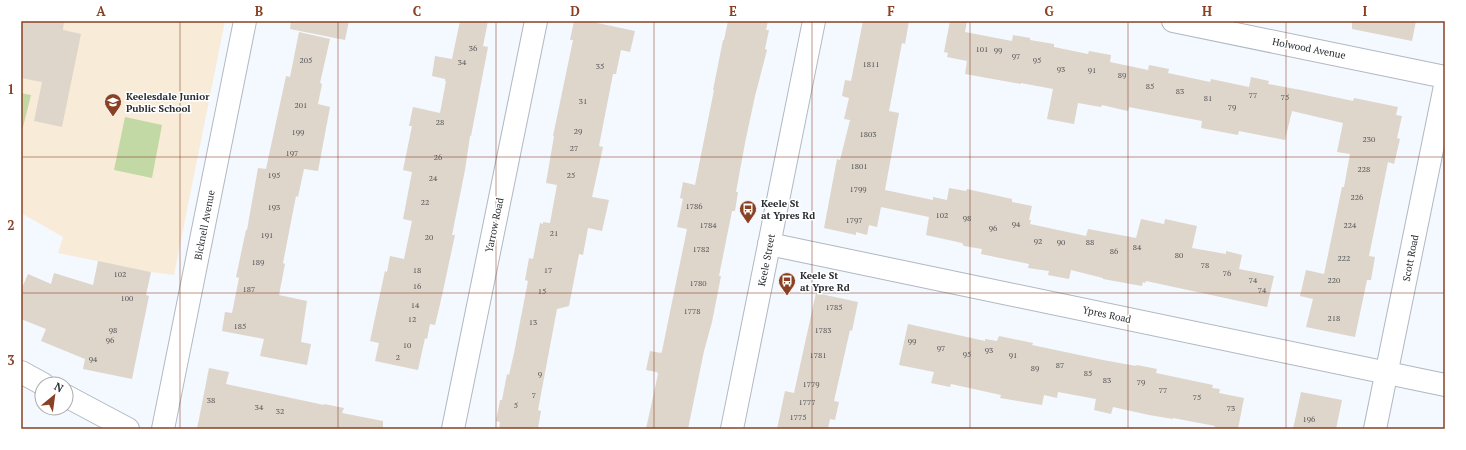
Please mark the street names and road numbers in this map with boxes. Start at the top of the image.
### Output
street label: Holwood Avenue [1271,35,1347,62]
street label: Bicknell Avenue [191,189,218,261]
street label: Yarrow Road [482,196,507,254]
street label: Keele Street [755,232,778,287]
street label: Scott Road [1400,233,1421,283]
street label: Ypres Road [1081,303,1133,326]

